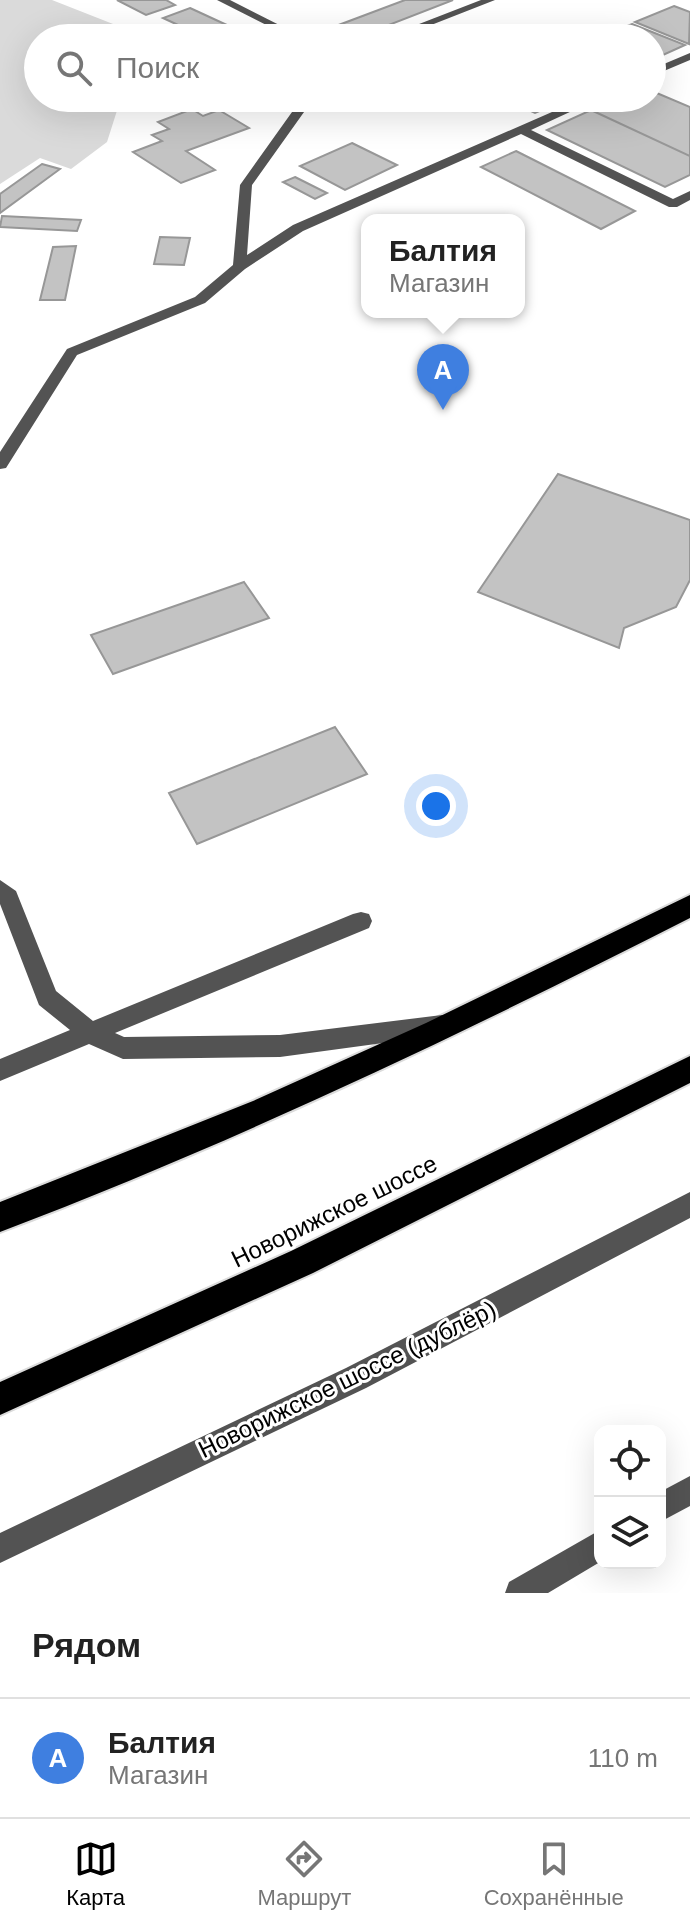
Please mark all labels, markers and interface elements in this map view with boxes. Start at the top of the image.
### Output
search box [24,24,666,112]
icon: search [52,46,96,90]
text: Поиск [116,51,199,84]
popup [361,214,525,318]
text: Балтия [389,234,497,267]
text: Магазин [389,268,489,298]
pin: A [417,344,469,410]
your location [416,786,456,826]
street label: Новорижское шоссе [227,1149,441,1273]
street label: Новорижское шоссе (дублёр) [194,1295,500,1463]
map controls [594,1425,666,1569]
button: locate [594,1425,666,1497]
button: layers [594,1497,666,1569]
text: Рядом [32,1626,141,1664]
text: Балтия [108,1726,216,1759]
text: A [49,1743,67,1773]
text: 110 m [588,1743,658,1773]
text: Магазин [108,1760,208,1790]
tab: Карта [66,1837,125,1911]
tab: Маршрут [258,1837,351,1911]
tab: Сохранённые [484,1837,624,1911]

